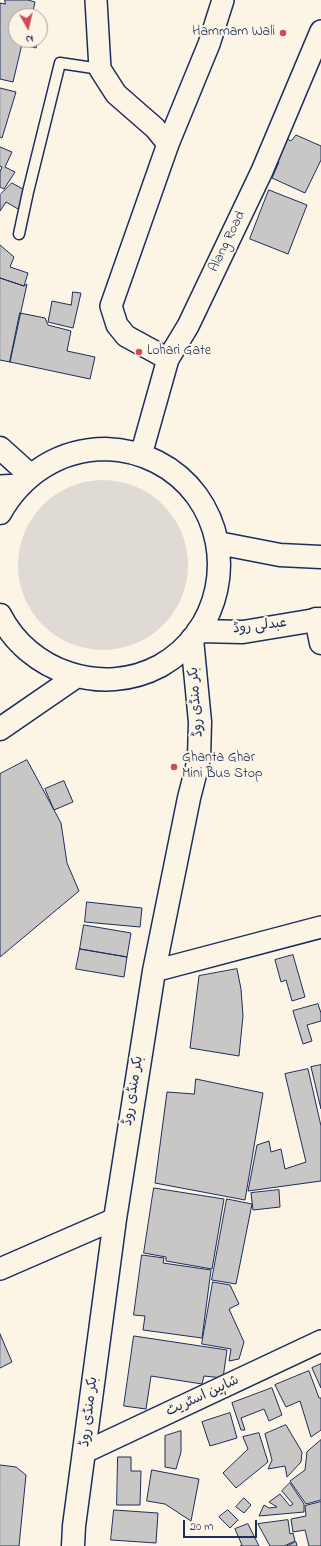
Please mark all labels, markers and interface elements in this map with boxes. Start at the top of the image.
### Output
north arrow [8,8,48,48]
place label: Hammam Wali [192,25,275,41]
marker: Hammam Wali [278,28,288,38]
text: N [25,30,34,47]
street label: Alang Road [206,209,250,275]
place label: Lohari Gate [147,344,211,360]
marker: Lohari Gate [134,347,144,357]
street label: عبدلی روڈ [232,615,288,639]
street label: بکر منڈی روڈ [186,666,208,738]
place label: Ghanta Ghar Mini Bus Stop [182,751,263,784]
marker: Ghanta Ghar Mini Bus Stop [169,762,179,772]
street label: بکر منڈی روڈ [120,1055,148,1127]
street label: شاہین اسٹریٹ [164,1373,242,1421]
street label: بکر منڈی روڈ [77,1376,103,1448]
scale bar [185,1512,259,1538]
text: 20 m [190,1518,213,1536]

